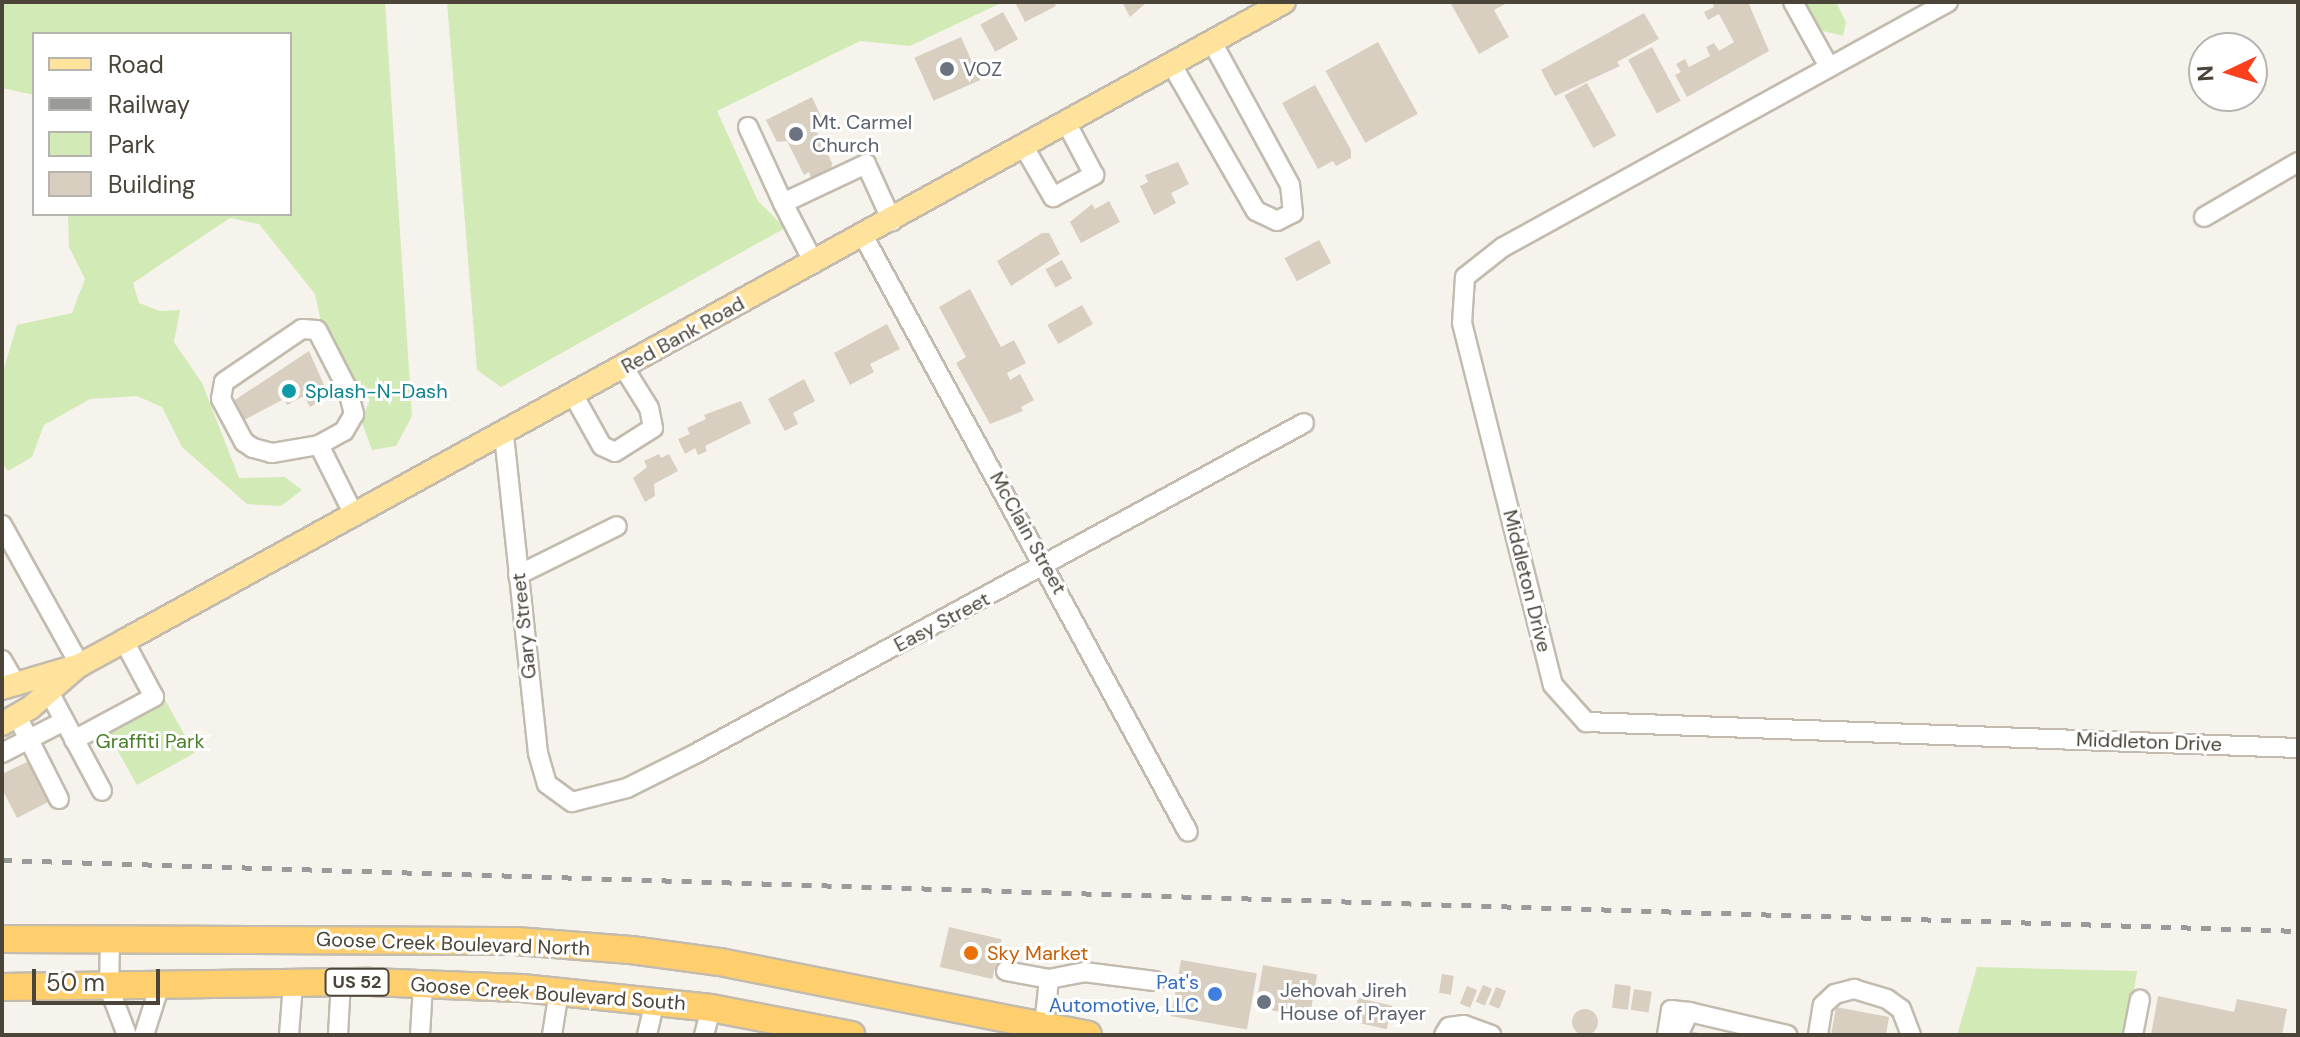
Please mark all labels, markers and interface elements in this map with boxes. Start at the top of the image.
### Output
legend [32,32,292,216]
north arrow [2188,32,2268,112]
text: Road [108,49,164,80]
place label: VOZ [963,57,1002,81]
marker: VOZ [938,60,956,78]
text: N [2191,65,2221,83]
text: Railway [108,89,190,120]
place label: Mt. Carmel Church [812,110,912,157]
marker: Mt. Carmel Church [787,125,805,143]
text: Park [108,129,155,160]
text: Building [108,169,195,200]
street label: Red Bank Road [617,291,749,379]
place label: Splash-N-Dash [305,379,448,403]
marker: Splash-N-Dash [280,382,298,400]
street label: McClain Street [984,468,1072,598]
street label: Middleton Drive [1498,507,1556,655]
street label: Gary Street [506,572,542,680]
street label: Easy Street [890,587,994,657]
street label: Middleton Drive [2076,727,2222,757]
park label: Graffiti Park [96,729,204,753]
street label: Goose Creek Boulevard North [316,927,590,961]
place label: Sky Market [987,941,1088,965]
marker: Sky Market [962,944,980,962]
scale bar [36,953,164,1003]
text: 50 m [46,967,105,998]
road number: US 52 [323,968,391,996]
place label: Pat's Automotive, LLC [1049,970,1199,1017]
street label: Goose Creek Boulevard South [410,972,686,1016]
place label: Jehovah Jireh House of Prayer [1280,978,1426,1025]
marker: Pat's Automotive, LLC [1206,985,1224,1003]
marker: Jehovah Jireh House of Prayer [1255,993,1273,1011]

